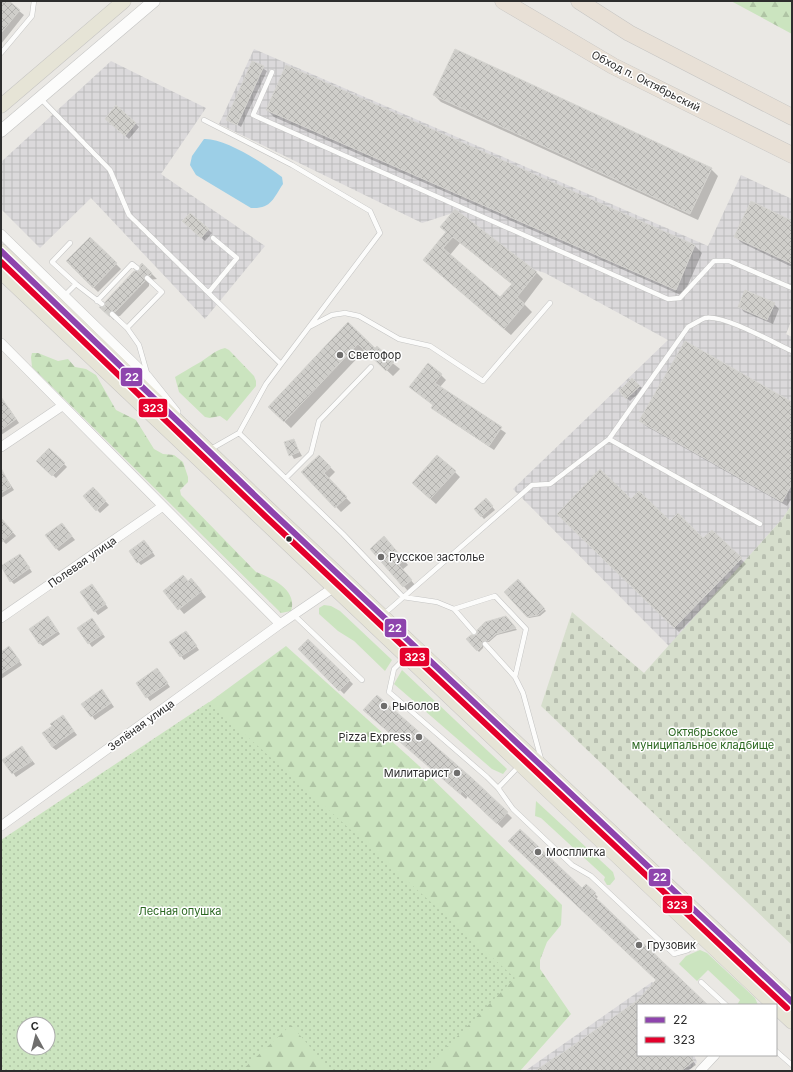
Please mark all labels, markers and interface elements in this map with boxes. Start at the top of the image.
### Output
street label: Обход п. Октябрьский [589,47,703,115]
place label: Светофор [348,348,401,362]
marker: Светофор [335,350,345,360]
line badge: 22 [120,367,143,387]
text: 22 [125,370,139,384]
line badge: 323 [138,398,168,418]
text: 323 [142,401,164,415]
street label: Полевая улица [45,533,119,591]
unlabelled marker [284,534,294,544]
place label: Русское застолье [389,550,485,564]
marker: Русское застолье [376,552,386,562]
line badge: 22 [384,618,407,638]
text: 22 [388,621,402,635]
line badge: 323 [399,647,430,667]
text: 323 [404,650,426,664]
street label: Зелёная улица [105,696,177,754]
place label: Рыболов [392,699,439,713]
marker: Рыболов [379,701,389,711]
park label: Октябрьское муниципальное кладбище [632,725,774,752]
place label: Pizza Express [339,730,411,744]
marker: Pizza Express [414,732,424,742]
place label: Милитарист [384,766,450,780]
marker: Милитарист [452,768,462,778]
place label: Мосплитка [546,845,606,859]
marker: Мосплитка [533,847,543,857]
line badge: 22 [648,868,671,887]
text: 22 [653,870,667,884]
line badge: 323 [662,895,693,914]
text: 323 [666,898,688,912]
park label: Лесная опушка [138,904,222,918]
place label: Грузовик [647,938,696,952]
marker: Грузовик [634,940,644,950]
legend [637,1004,777,1056]
text: 22 [673,1012,688,1027]
north arrow [16,1016,56,1056]
text: С [30,1019,40,1034]
text: 323 [673,1032,695,1047]

